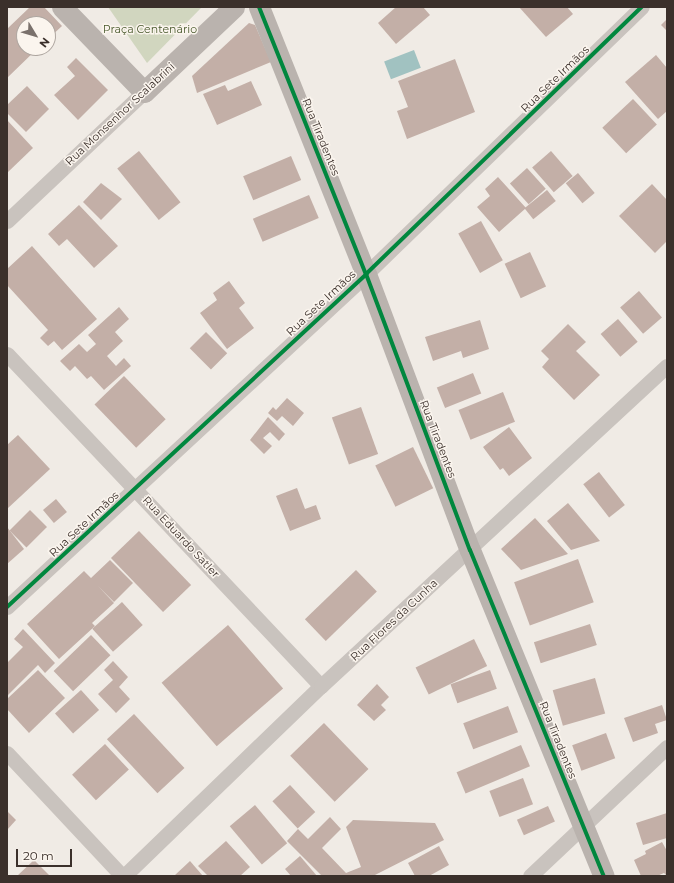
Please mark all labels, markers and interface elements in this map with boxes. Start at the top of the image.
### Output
north arrow [16,16,56,56]
park label: Praça Centenário [103,22,197,36]
text: N [36,35,53,51]
street label: Rua Sete Irmãos [518,43,592,115]
street label: Rua Monsenhor Scalabrini [63,60,177,168]
street label: Rua Tiradentes [299,96,343,178]
street label: Rua Sete Irmãos [284,267,358,339]
street label: Rua Tiradentes [417,398,459,480]
street label: Rua Sete Irmãos [47,488,121,560]
street label: Rua Eduardo Satler [140,494,222,580]
street label: Rua Flores da Cunha [348,576,440,664]
street label: Rua Tiradentes [536,699,580,781]
scale bar [18,841,74,867]
text: 20 m [23,848,54,863]

